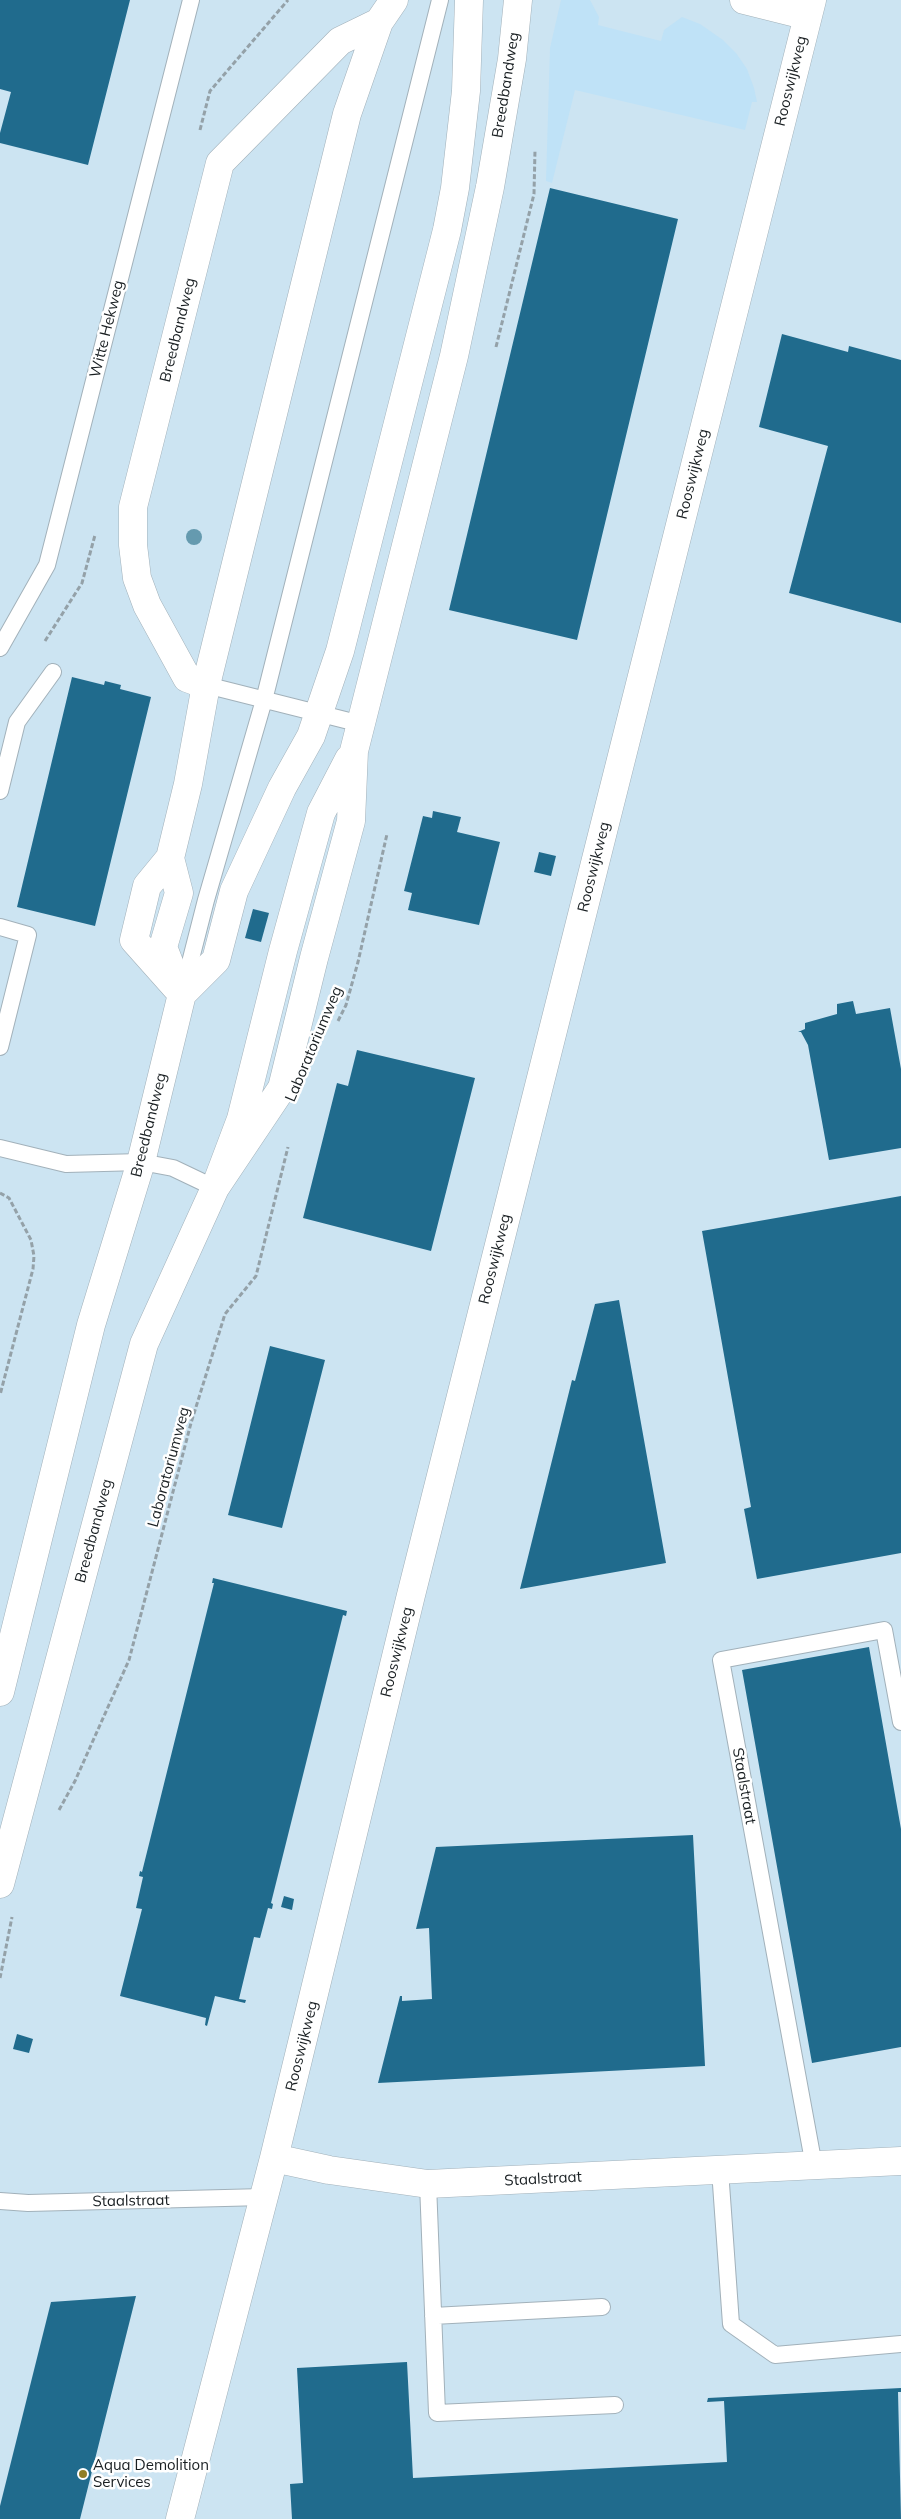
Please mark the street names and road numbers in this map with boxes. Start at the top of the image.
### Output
street label: Breedbandweg [489,31,523,139]
street label: Rooswijkweg [771,34,811,128]
street label: Breedbandweg [156,276,200,384]
street label: Witte Hekweg [86,278,128,380]
street label: Rooswijkweg [673,427,713,521]
street label: Rooswijkweg [574,820,614,914]
street label: Laboratoriumweg [282,984,346,1104]
street label: Breedbandweg [127,1071,171,1179]
street label: Rooswijkweg [475,1212,515,1306]
street label: Laboratoriumweg [144,1405,194,1529]
street label: Breedbandweg [71,1477,117,1585]
street label: Rooswijkweg [377,1605,417,1699]
street label: Staalstraat [728,1746,760,1826]
street label: Rooswijkweg [282,1999,322,2093]
street label: Staalstraat [504,2168,582,2190]
street label: Staalstraat [92,2191,170,2211]

